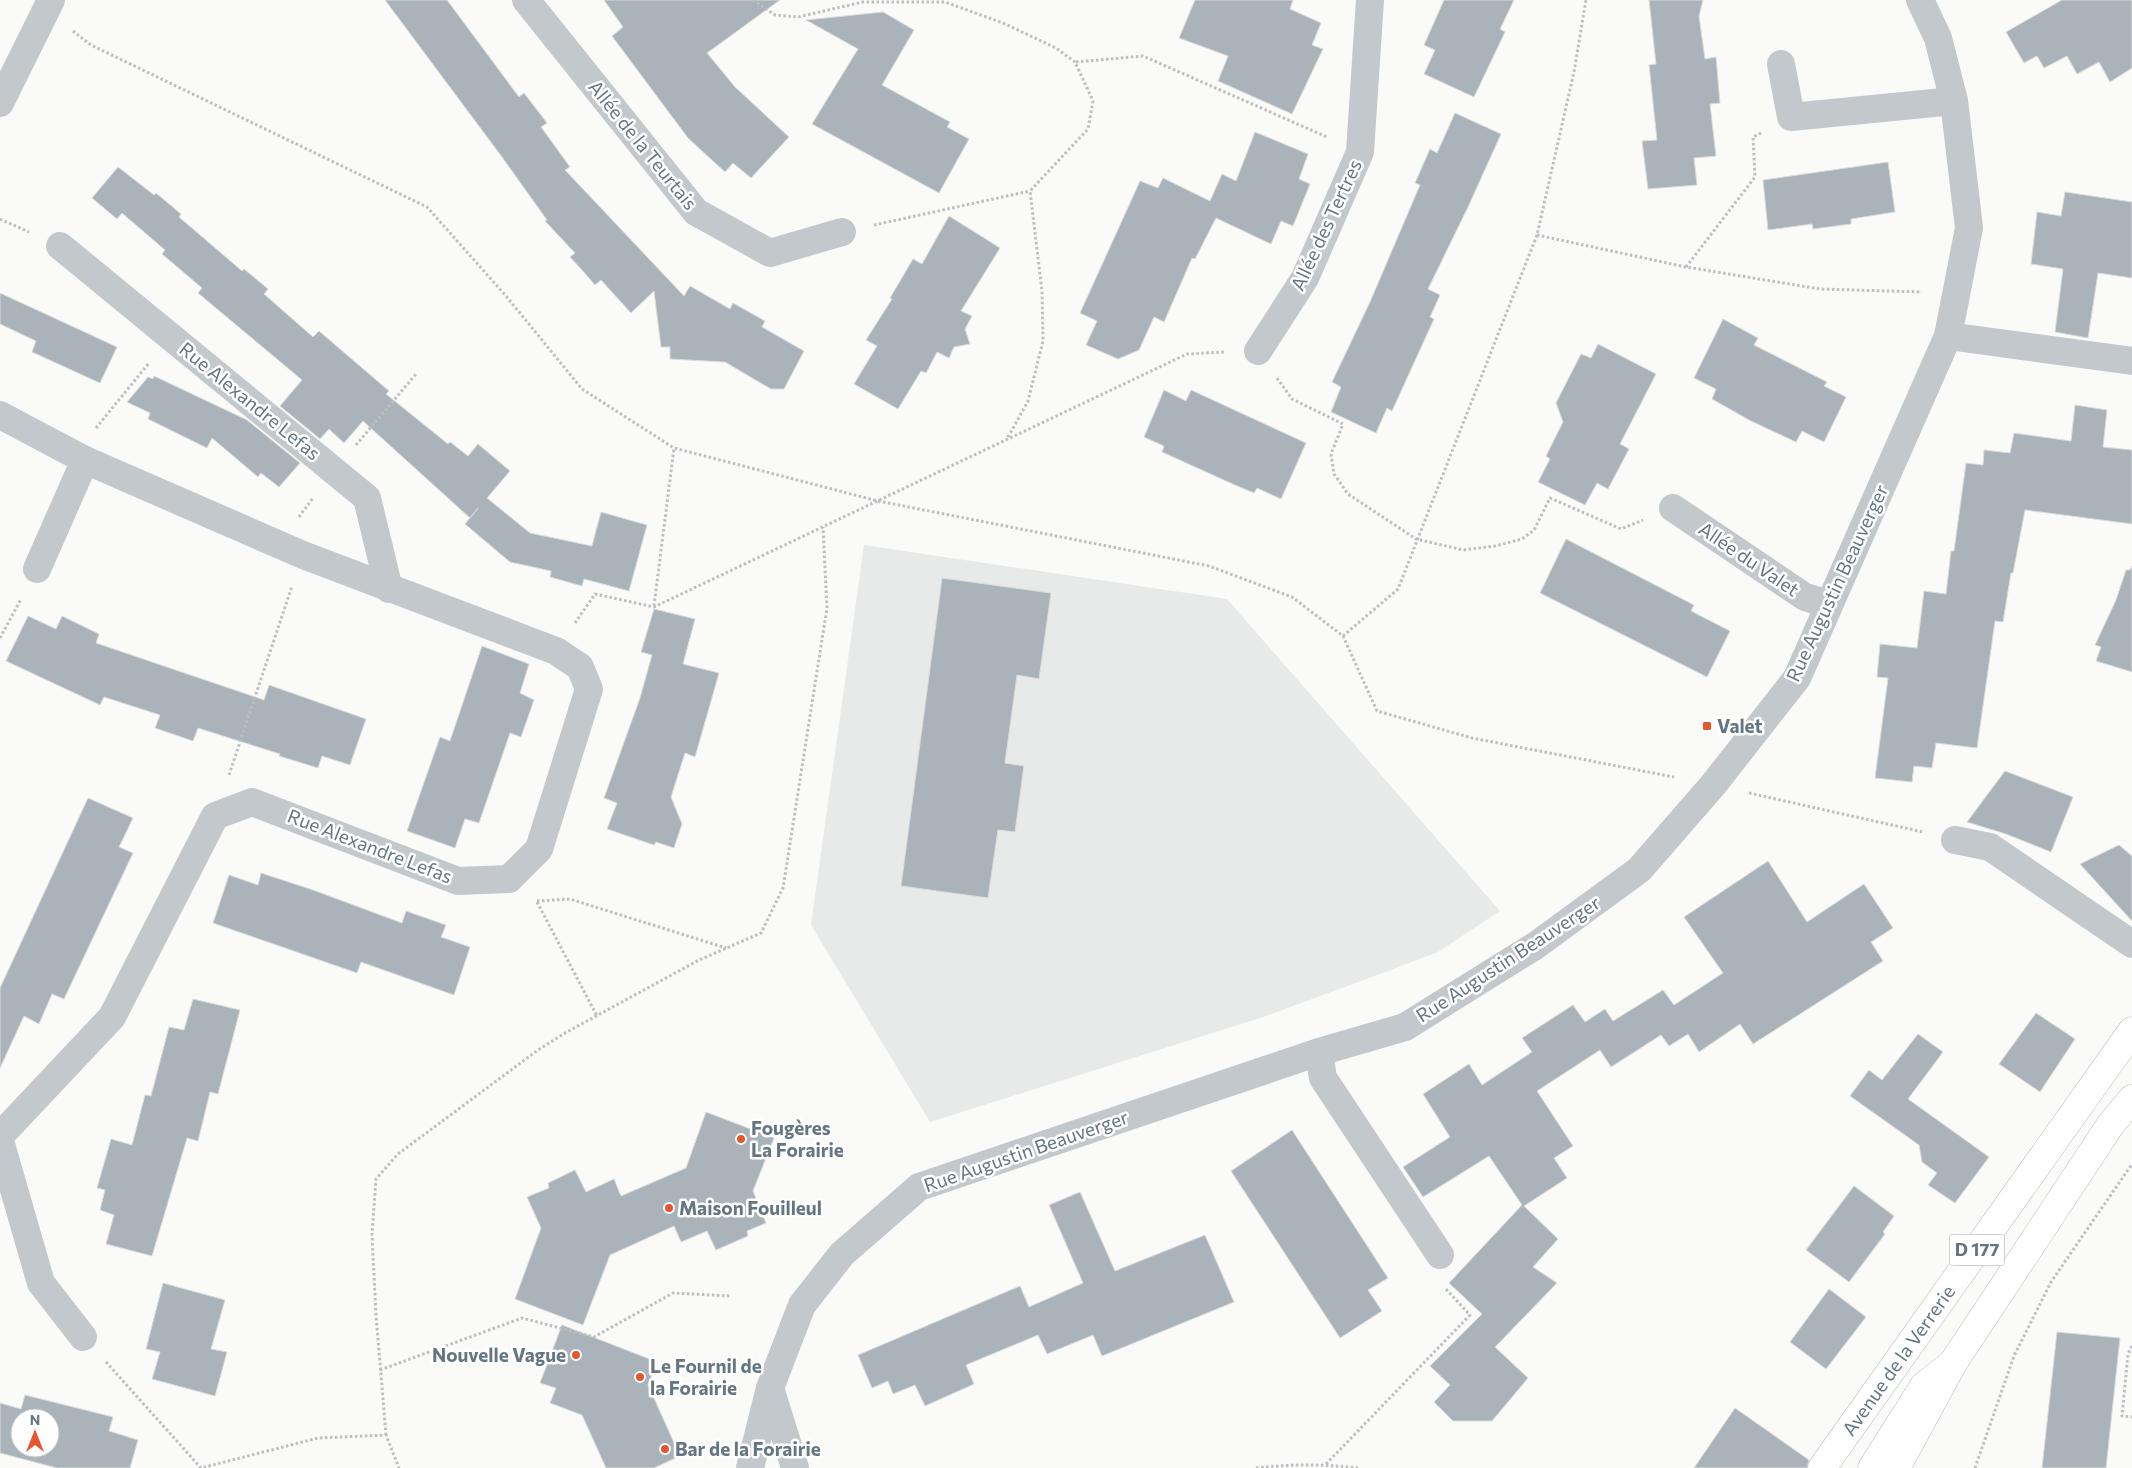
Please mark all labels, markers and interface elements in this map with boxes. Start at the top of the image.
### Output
street label: Allée de la Teurtais [584,75,703,214]
street label: Allée des Tertres [1285,156,1366,294]
street label: Rue Alexandre Lefas [175,337,325,464]
street label: Rue Augustin Beauverger [1781,480,1893,685]
street label: Allée du Valet [1695,517,1804,601]
place label: Valet [1717,714,1763,737]
marker: Valet [1701,720,1713,732]
street label: Rue Alexandre Lefas [285,804,456,888]
street label: Rue Augustin Beauverger [1411,890,1604,1027]
street label: Rue Augustin Beauverger [921,1105,1131,1196]
place label: Fougères La Forairie [751,1116,844,1161]
marker: Fougères La Forairie [735,1133,747,1145]
place label: Maison Fouilleul [679,1196,822,1219]
marker: Maison Fouilleul [663,1202,675,1214]
road number: D 177 [1950,1234,2004,1266]
street label: Avenue de la Verrerie [1837,1280,1959,1440]
place label: Nouvelle Vague [432,1343,566,1366]
marker: Nouvelle Vague [570,1349,582,1361]
place label: Le Fournil de la Forairie [650,1354,762,1399]
marker: Le Fournil de la Forairie [634,1371,646,1383]
north arrow [10,1408,60,1458]
text: N [30,1411,40,1428]
place label: Bar de la Forairie [675,1437,821,1460]
marker: Bar de la Forairie [659,1443,671,1455]

